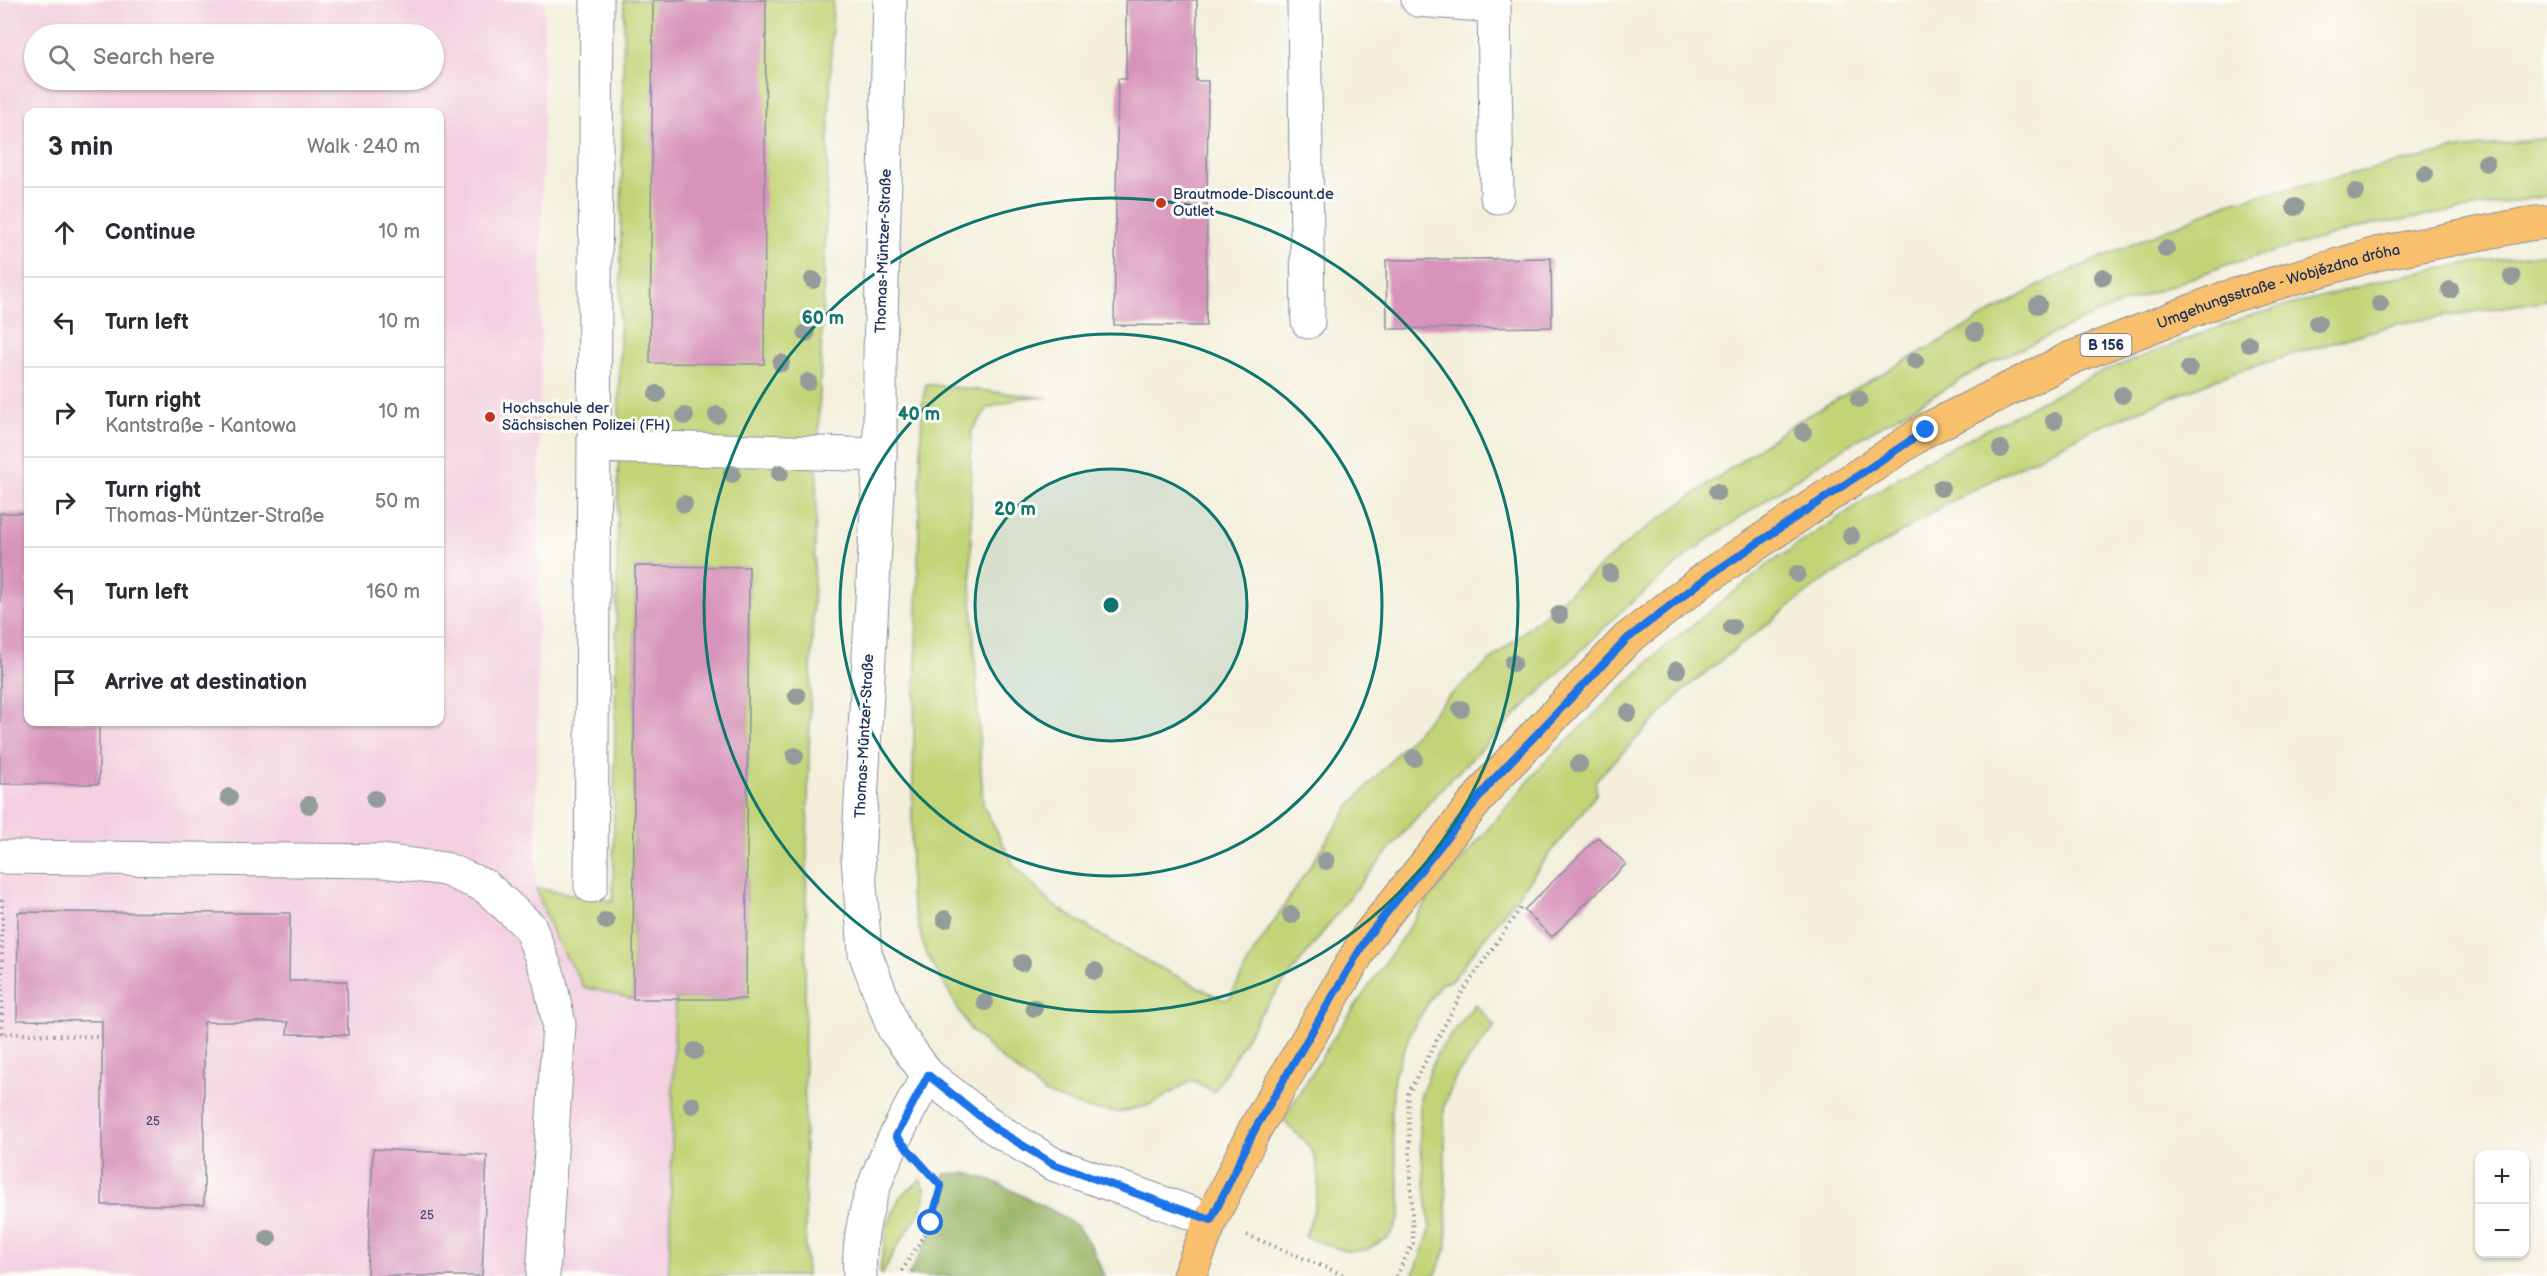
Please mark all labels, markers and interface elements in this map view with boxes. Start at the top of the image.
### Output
search box [24,24,444,90]
icon: search [45,41,78,74]
text: Search here [93,44,215,71]
text: 3 min [48,132,113,163]
text: Walk · 240 m [307,135,420,159]
street label: Thomas-Müntzer-Straße [871,168,896,334]
place label: Brautmode-Discount.de Outlet [1173,185,1334,221]
marker: Brautmode-Discount.de Outlet [1154,196,1168,210]
icon: ahead [48,216,81,249]
text: Continue [105,219,195,246]
text: 10 m [379,220,420,244]
street label: Umgehungsstraße - Wobjězdna dróha [2154,240,2402,334]
icon: left [48,306,81,339]
text: 60 m [802,308,844,329]
text: Turn left [105,309,189,336]
text: 10 m [379,310,420,334]
road number: B 156 [2080,334,2132,356]
text: Turn right [105,387,201,414]
icon: right [48,396,81,429]
place label: Hochschule der Sächsischen Polizei (FH) [502,399,670,435]
text: 10 m [379,400,420,424]
text: 40 m [898,404,940,425]
marker: Hochschule der Sächsischen Polizei (FH) [483,410,497,424]
text: Kantstraße - Kantowa [105,414,297,438]
route end [1912,416,1938,442]
text: Turn right [105,477,201,504]
icon: right [48,486,81,519]
text: 50 m [375,490,420,514]
text: 20 m [994,499,1036,520]
text: Thomas-Müntzer-Straße [105,504,324,528]
icon: left [48,576,81,609]
text: Turn left [105,579,189,606]
text: 160 m [366,580,420,604]
centre of rings [1101,595,1121,615]
street label: Thomas-Müntzer-Straße [851,653,878,819]
icon: arrive [48,666,81,699]
text: Arrive at destination [105,669,307,696]
house number: 25 [146,1114,160,1129]
map controls [2475,1150,2529,1258]
button: + [2475,1150,2529,1204]
button: − [2475,1204,2529,1258]
house number: 25 [420,1208,434,1223]
route start [917,1209,943,1235]

